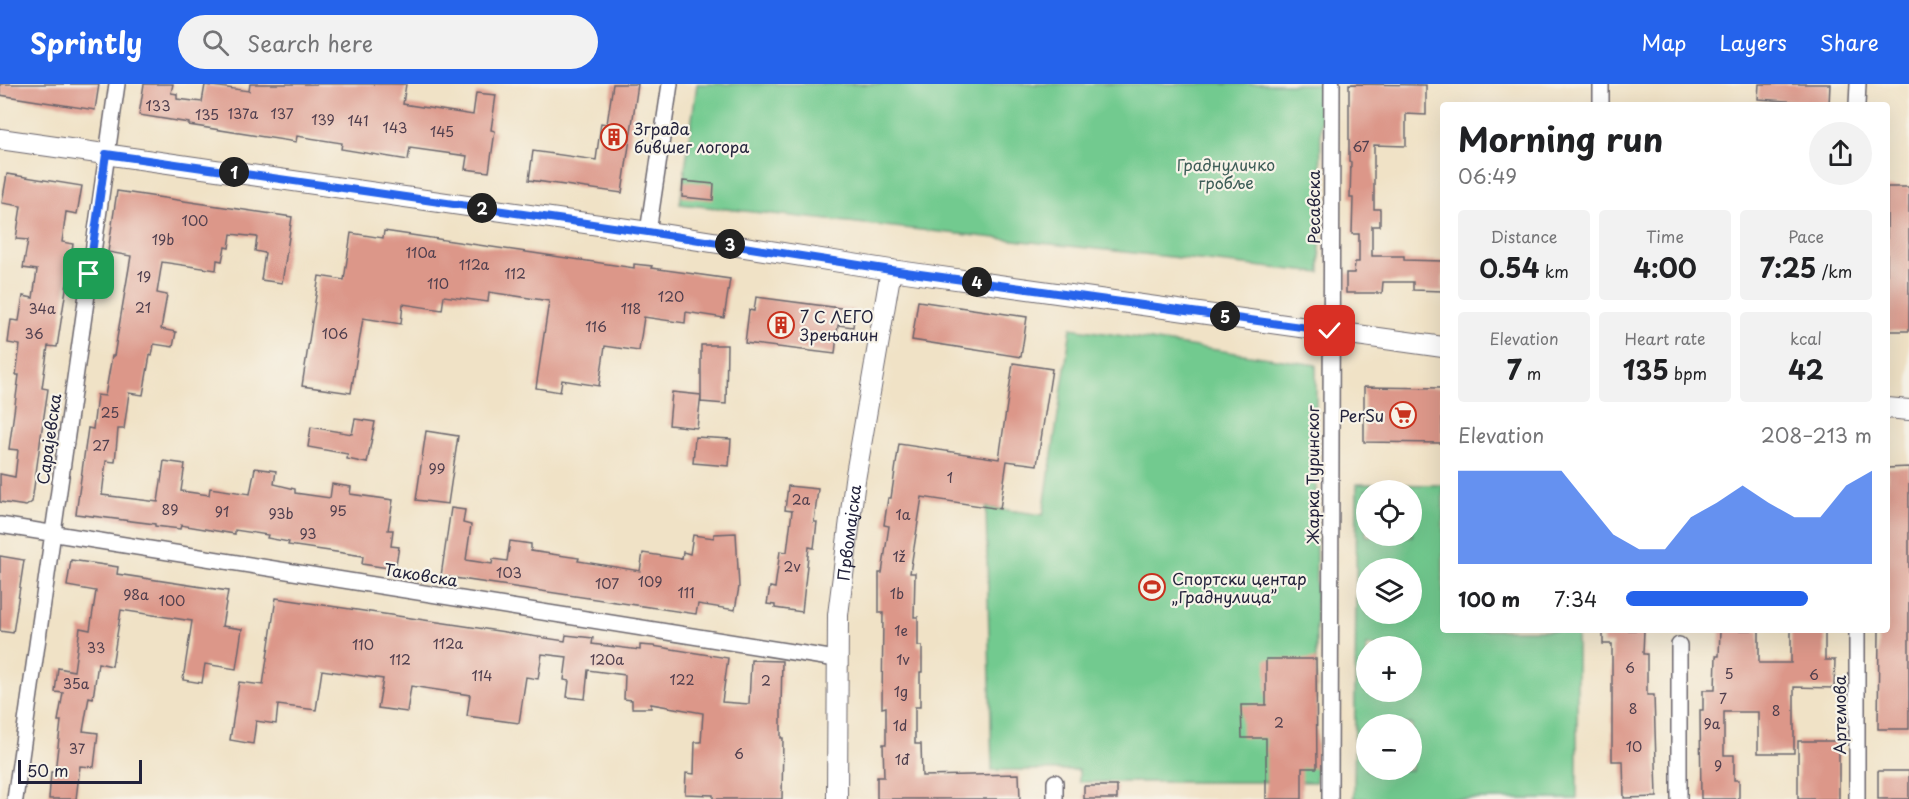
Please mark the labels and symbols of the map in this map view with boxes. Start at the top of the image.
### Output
house number: 133 [145,95,171,116]
house number: 137a [228,103,259,124]
house number: 137 [270,103,294,124]
house number: 135 [195,104,219,125]
house number: 139 [311,109,335,130]
house number: 141 [348,110,368,131]
place label: Зграда бившег логора [633,116,749,158]
house number: 143 [383,117,407,138]
house number: 145 [430,121,454,142]
building icon: Зграда бившег логора [599,122,629,152]
house number: 67 [1352,136,1370,157]
park label: Граднуличко гробље [1177,152,1275,194]
pin: 1 [219,157,249,187]
street label: Ресавска [1301,170,1325,244]
pin: 2 [467,193,497,223]
house number: 100 [182,210,208,231]
house number: 19b [152,229,174,250]
pin: 3 [715,229,745,259]
house number: 110a [406,242,437,263]
pin [63,248,114,299]
house number: 112a [459,254,490,275]
house number: 112 [504,263,526,284]
house number: 19 [137,266,151,287]
pin: 4 [962,267,992,297]
house number: 110 [427,273,449,294]
house number: 120 [658,286,684,307]
house number: 21 [135,297,151,318]
house number: 34a [28,298,56,319]
house number: 118 [621,298,641,319]
pin: 5 [1210,301,1240,331]
place label: 7 С ЛЕГО Зрењанин [800,304,879,346]
pin [1304,305,1355,356]
building icon: 7 С ЛЕГО Зрењанин [766,310,796,340]
house number: 116 [585,316,607,337]
house number: 36 [24,323,44,344]
house number: 106 [322,323,348,344]
street label: Сарајевска [30,392,66,486]
supermarket icon: PerSu [1388,400,1418,430]
house number: 25 [101,402,119,423]
place label: PerSu [1339,403,1384,427]
street label: Жарка Туринског [1300,405,1324,544]
house number: 27 [92,435,110,456]
house number: 99 [428,458,446,479]
house number: 1 [947,467,953,488]
street label: Првомајска [830,483,866,582]
house number: 2a [792,489,810,510]
house number: 89 [162,499,178,520]
house number: 95 [329,500,347,521]
house number: 91 [215,501,229,522]
house number: 93b [268,503,294,524]
house number: 1a [896,504,911,525]
house number: 93 [299,523,317,544]
house number: 1ž [893,546,906,567]
street label: Таковска [383,556,460,592]
house number: 2v [783,556,801,577]
house number: 103 [496,562,522,583]
place label: Спортски центар „Граднулица” [1172,566,1307,608]
house number: 109 [638,571,662,592]
sports icon: Спортски центар „Граднулица” [1137,572,1167,602]
house number: 107 [595,573,619,594]
house number: 111 [677,582,695,603]
house number: 1b [890,583,904,604]
house number: 98a [123,584,149,605]
house number: 100 [159,590,185,611]
house number: 1e [894,620,908,641]
house number: 112a [433,633,464,654]
house number: 110 [352,634,374,655]
house number: 33 [87,637,105,658]
house number: 112 [389,649,411,670]
house number: 120a [590,649,624,670]
house number: 1v [896,649,910,670]
house number: 6 [1625,657,1635,678]
house number: 5 [1724,663,1734,684]
house number: 6 [1809,664,1819,685]
house number: 114 [472,665,493,686]
house number: 122 [669,669,695,690]
house number: 2 [761,670,771,691]
house number: 35a [63,673,90,694]
street label: Артемова [1827,675,1851,755]
house number: 1g [894,681,908,702]
house number: 7 [1719,688,1727,709]
house number: 8 [1629,698,1637,719]
house number: 8 [1772,700,1780,721]
house number: 2 [1274,712,1284,733]
house number: 9a [1704,713,1721,734]
house number: 1d [893,715,907,736]
house number: 10 [1626,736,1642,757]
house number: 37 [69,738,86,759]
house number: 6 [734,743,744,764]
house number: 1đ [895,749,910,770]
house number: 9 [1714,755,1722,776]
scale bar [18,757,142,784]

